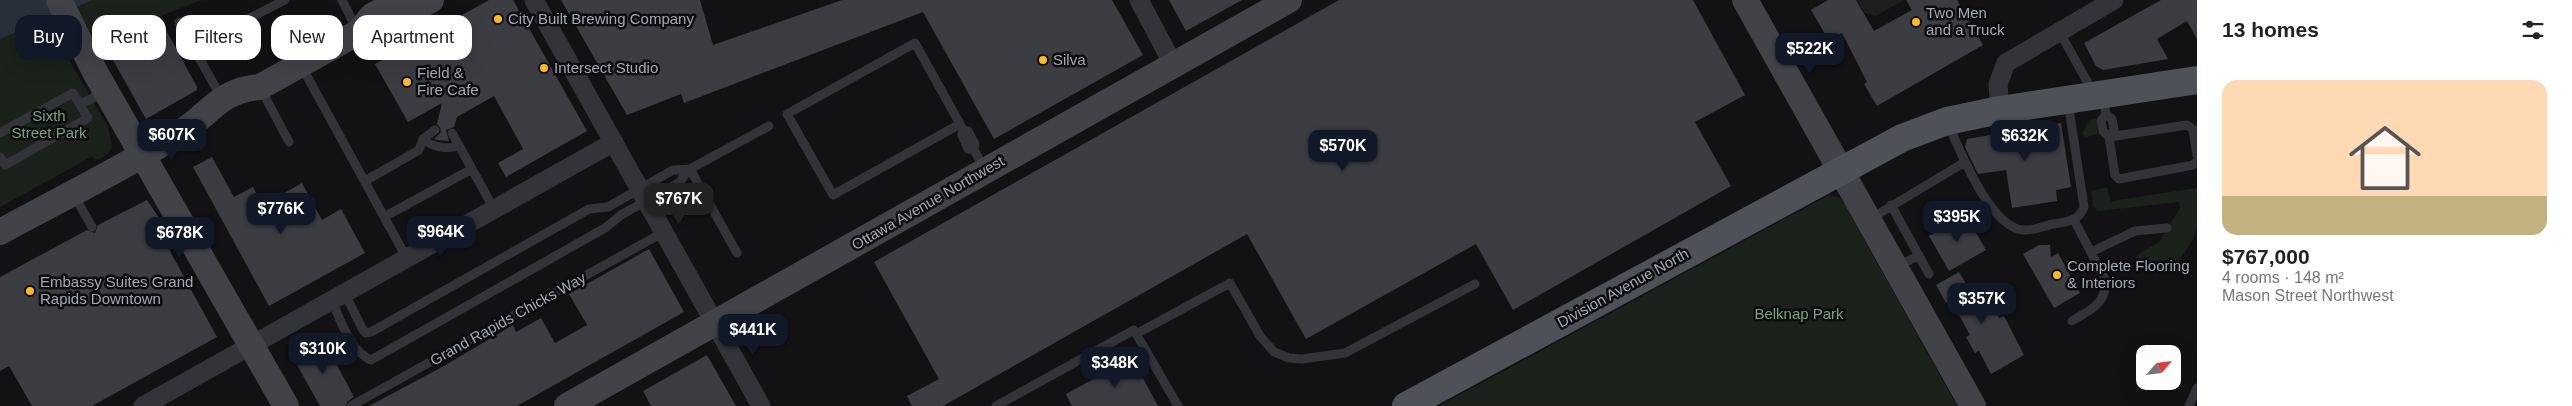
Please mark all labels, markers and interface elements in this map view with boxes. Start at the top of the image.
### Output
place label: Two Men and a Truck [1926,4,2005,38]
place label: City Built Brewing Company [508,10,694,27]
marker: City Built Brewing Company [492,13,504,25]
chip: Buy [15,15,82,60]
chip: Rent [92,15,166,60]
chip: Filters [176,15,261,60]
chip: New [271,15,343,60]
chip: Apartment [353,15,472,60]
marker: Two Men and a Truck [1910,16,1922,28]
icon: filters [2519,16,2547,44]
text: 13 homes [2222,18,2319,41]
pin: $522K [1775,32,1845,75]
text: $522K [1786,40,1834,57]
place label: Silva [1053,51,1086,68]
marker: Silva [1037,54,1049,66]
place label: Intersect Studio [554,59,658,76]
marker: Intersect Studio [538,62,550,74]
place label: Field & Fire Cafe [417,64,479,98]
marker: Field & Fire Cafe [401,76,413,88]
park label: Sixth Street Park [11,107,87,141]
icon: home [2340,113,2430,203]
pin: $607K [137,119,207,161]
pin: $632K [1990,120,2060,162]
text: $607K [148,126,196,143]
text: $632K [2001,127,2049,144]
pin: $570K [1308,130,1378,172]
text: $570K [1319,137,1367,154]
street label: Ottawa Avenue Northwest [849,152,1008,253]
pin: $767K [644,182,714,225]
text: $767K [655,190,703,207]
pin: $776K [246,192,316,235]
text: $776K [257,200,305,217]
pin: $395K [1922,200,1992,243]
text: $395K [1933,208,1981,225]
pin: $678K [145,216,215,259]
pin: $964K [406,216,476,258]
text: $964K [417,223,465,240]
text: $678K [156,224,204,241]
street label: Division Avenue North [1554,244,1691,331]
text: $767,000 [2222,245,2310,268]
place label: Complete Flooring & Interiors [2067,257,2190,291]
street label: Grand Rapids Chicks Way [427,268,589,369]
marker: Complete Flooring & Interiors [2051,269,2063,281]
text: 4 rooms · 148 m² [2222,269,2344,286]
place label: Embassy Suites Grand Rapids Downtown [40,273,193,307]
pin: $357K [1947,282,2017,325]
marker: Embassy Suites Grand Rapids Downtown [24,285,36,297]
text: Mason Street Northwest [2222,287,2394,304]
text: $357K [1958,290,2006,307]
park label: Belknap Park [1754,305,1844,322]
pin: $441K [718,314,788,356]
text: $441K [729,321,777,338]
pin: $310K [288,332,358,375]
text: $310K [299,340,347,357]
north arrow [2136,345,2181,390]
map controls [2136,345,2181,390]
pin: $348K [1080,346,1150,389]
text: $348K [1091,354,1139,371]

